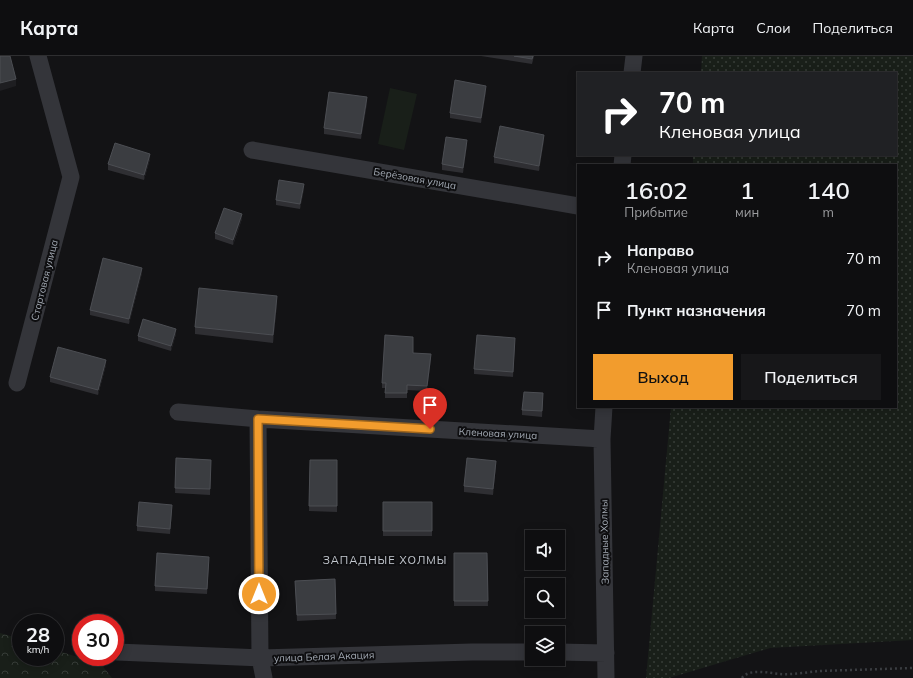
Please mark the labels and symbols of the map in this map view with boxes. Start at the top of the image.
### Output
street label: Берёзовая улица [373,165,457,192]
street label: Стартовая улица [28,238,61,322]
pin [413,388,447,429]
street label: Кленовая улица [458,425,538,442]
street label: Западные Холмы [597,500,612,584]
district label: ЗАПАДНЫЕ ХОЛМЫ [323,553,447,567]
position arrow [238,573,280,615]
speed limit sign: 30 [72,614,124,666]
street label: улица Белая Акация [274,648,374,665]

